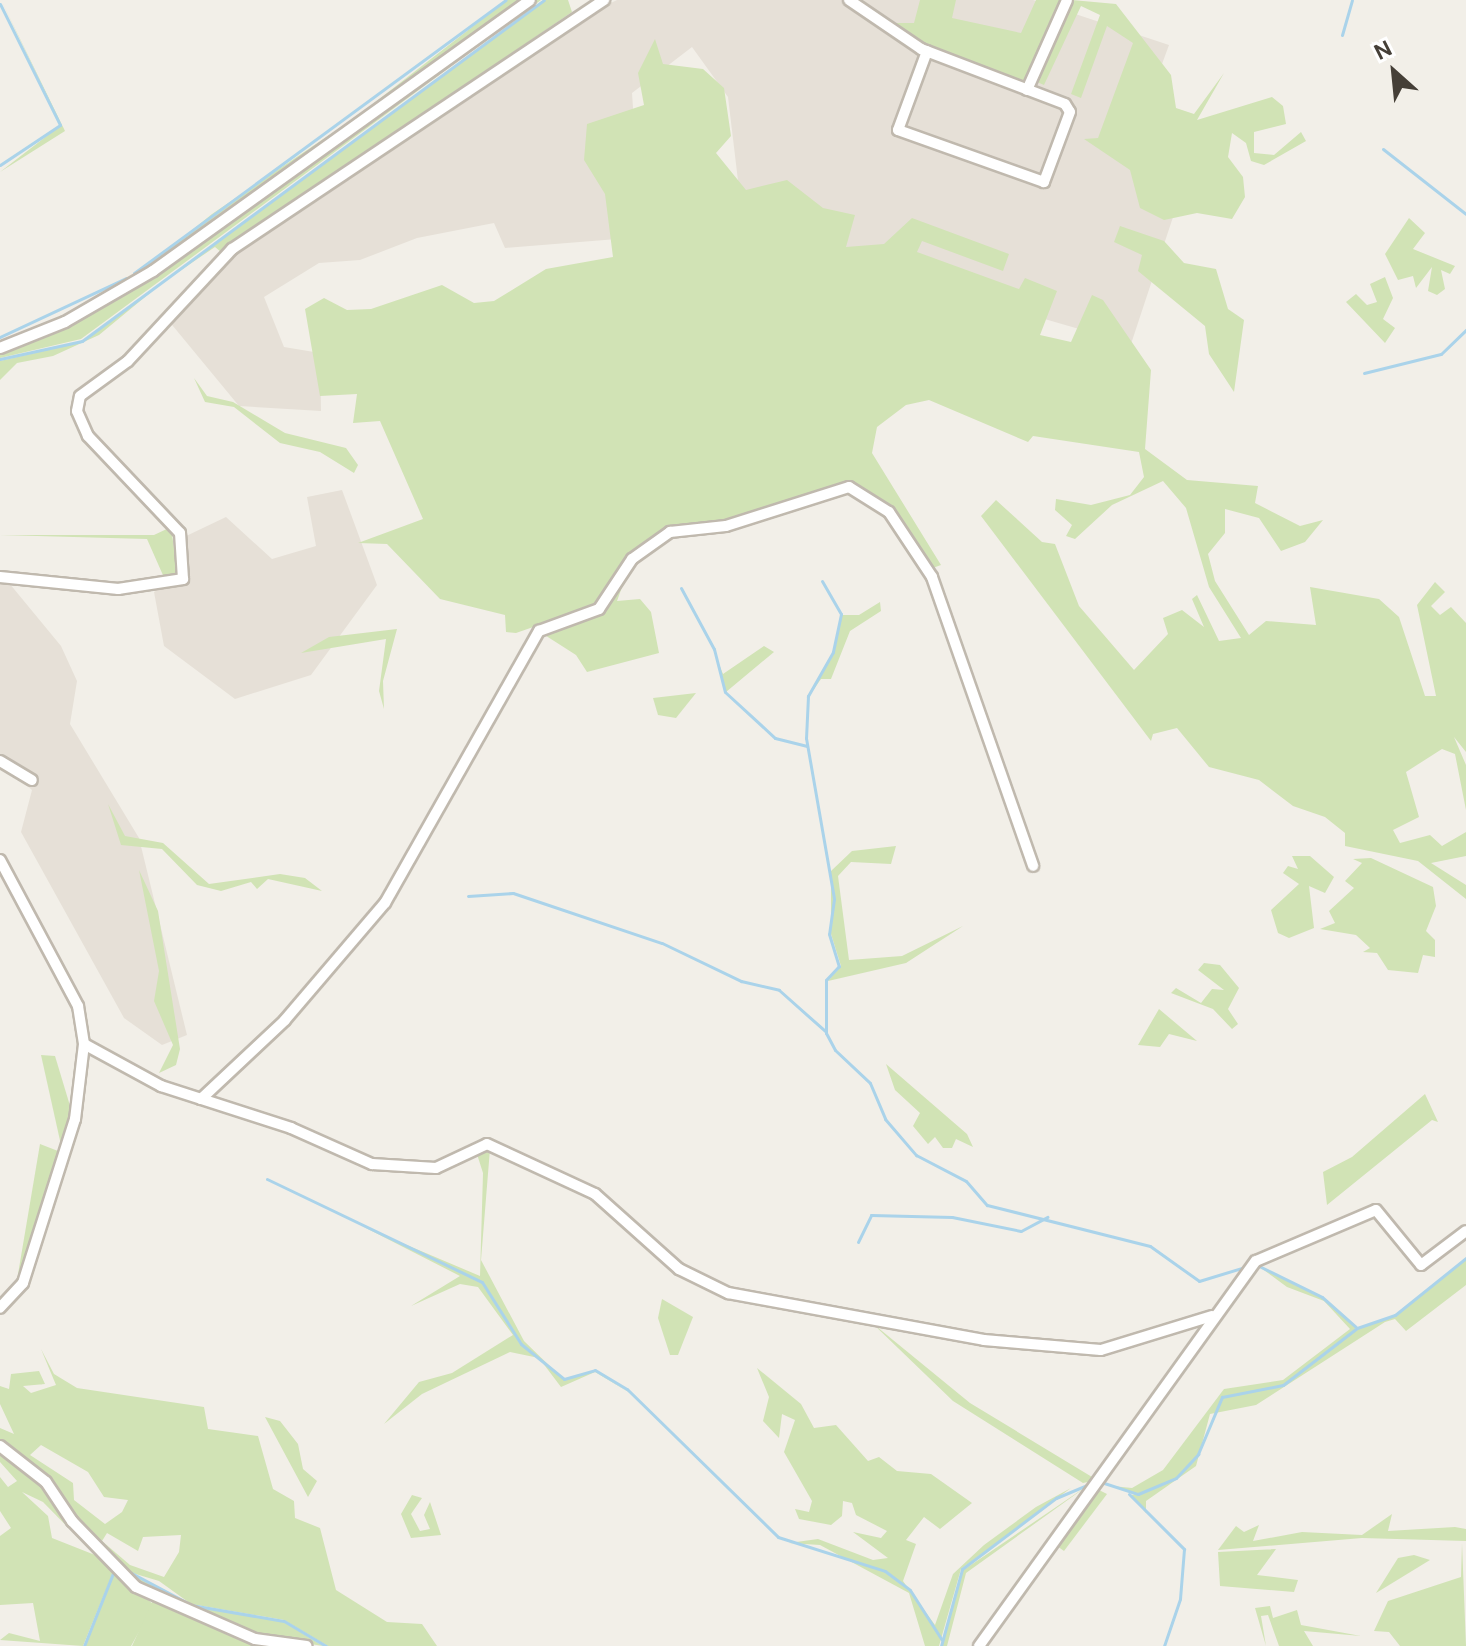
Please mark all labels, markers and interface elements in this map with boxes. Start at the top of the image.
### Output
north arrow [1354,32,1434,112]
text: N [1369,34,1397,67]

